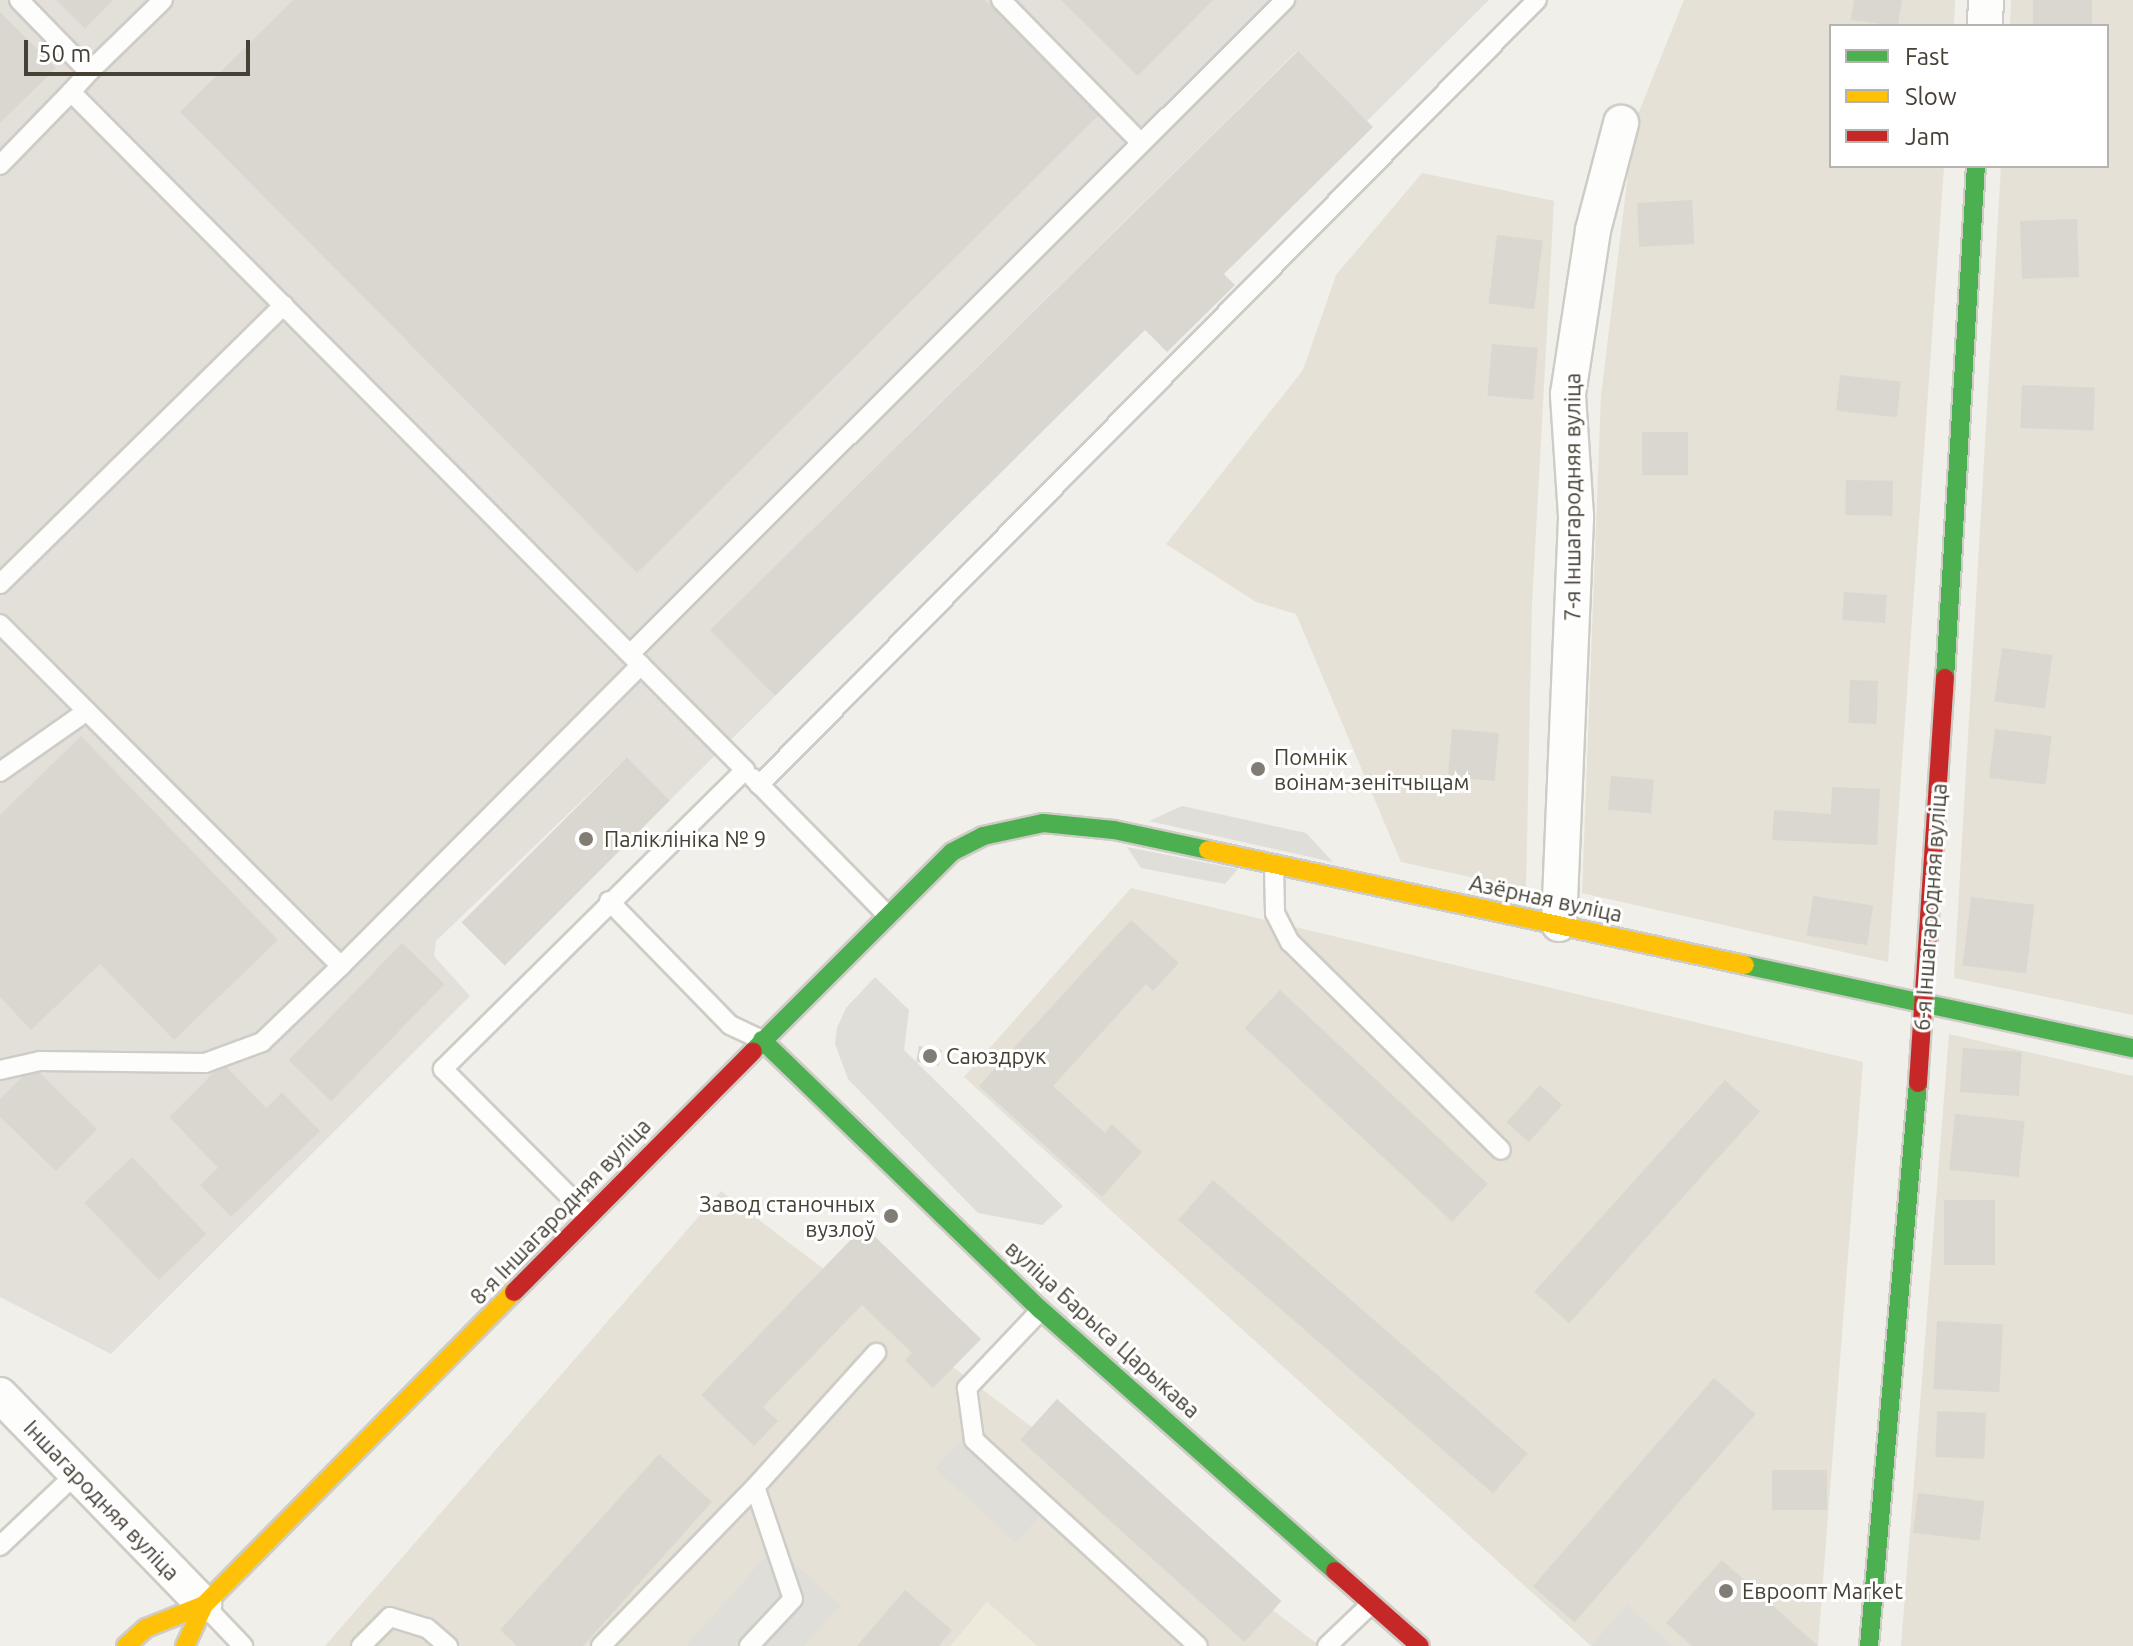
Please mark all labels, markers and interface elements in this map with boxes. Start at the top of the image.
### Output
scale bar [28,24,254,74]
legend [1829,24,2109,168]
text: 50 m [38,40,91,67]
text: Fast [1905,43,1949,70]
text: Slow [1905,83,1957,110]
text: Jam [1905,123,1950,150]
street label: 7-я Іншагародняя вуліца [1559,373,1585,621]
place label: Помнік воінам-зенітчыцам [1274,743,1469,794]
marker: Помнік воінам-зенітчыцам [1249,760,1267,778]
street label: 6-я Іншагародняя вуліца [1908,782,1952,1032]
place label: Паліклініка № 9 [604,826,766,852]
marker: Паліклініка № 9 [575,828,597,850]
street label: Азёрная вуліца [1467,869,1625,927]
place label: Саюздрук [946,1043,1046,1069]
marker: Саюздрук [921,1047,939,1065]
street label: 8-я Іншагародняя вуліца [464,1113,656,1309]
place label: Завод станочных вузлоў [699,1190,875,1242]
marker: Завод станочных вузлоў [882,1207,900,1225]
street label: вуліца Барыса Царыкава [1000,1235,1206,1423]
street label: Іншагародняя вуліца [19,1414,185,1586]
place label: Евроопт Market [1742,1578,1903,1604]
marker: Евроопт Market [1717,1582,1735,1600]

